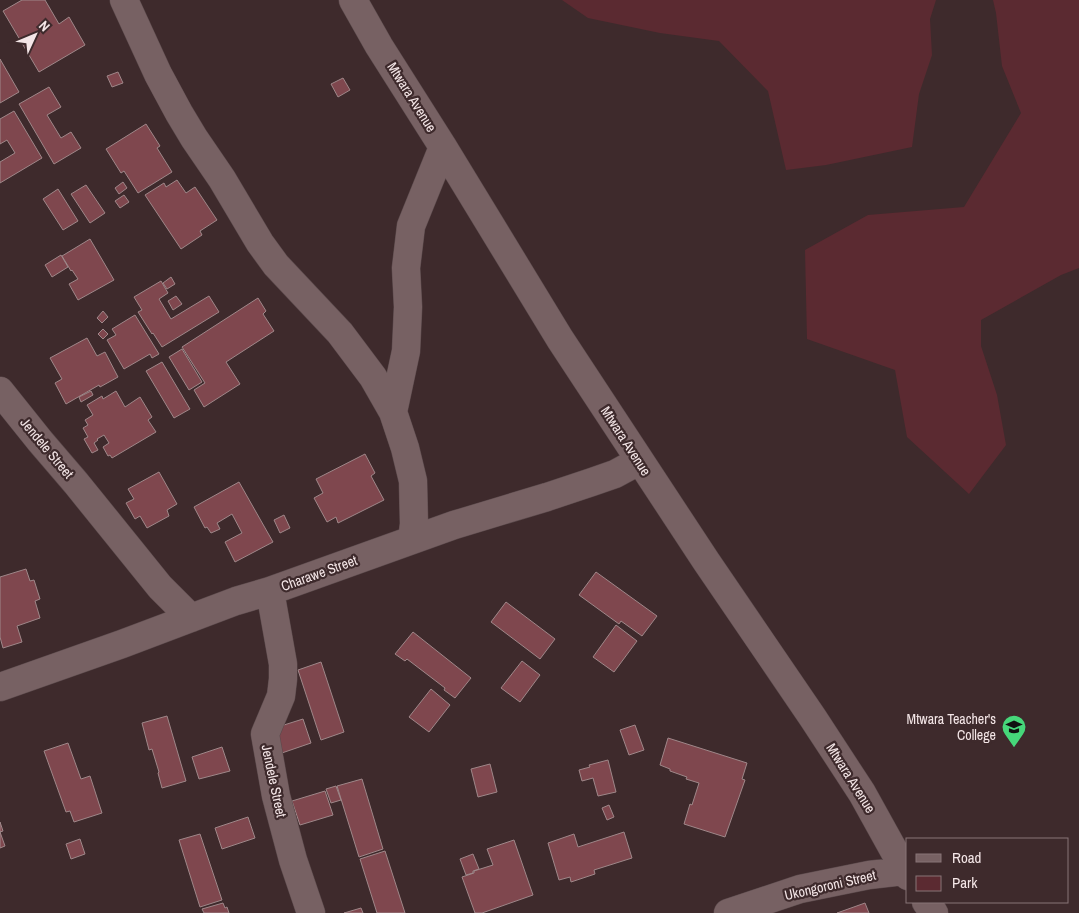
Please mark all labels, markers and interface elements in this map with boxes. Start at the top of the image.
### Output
north arrow [10,10,60,60]
text: N [35,17,54,35]
street label: Mtwara Avenue [383,59,441,135]
street label: Mtwara Avenue [597,403,655,479]
street label: Jendele Street [16,414,78,482]
street label: Charawe Street [278,551,360,595]
place label: Mtwara Teacher's College [907,710,996,744]
school or university icon: Mtwara Teacher's College [1001,714,1027,748]
street label: Mtwara Avenue [822,740,880,816]
street label: Jendele Street [257,743,291,819]
legend [906,838,1069,903]
text: Road [952,847,981,868]
street label: Ukongoroni Street [783,866,877,904]
text: Park [952,872,978,893]

